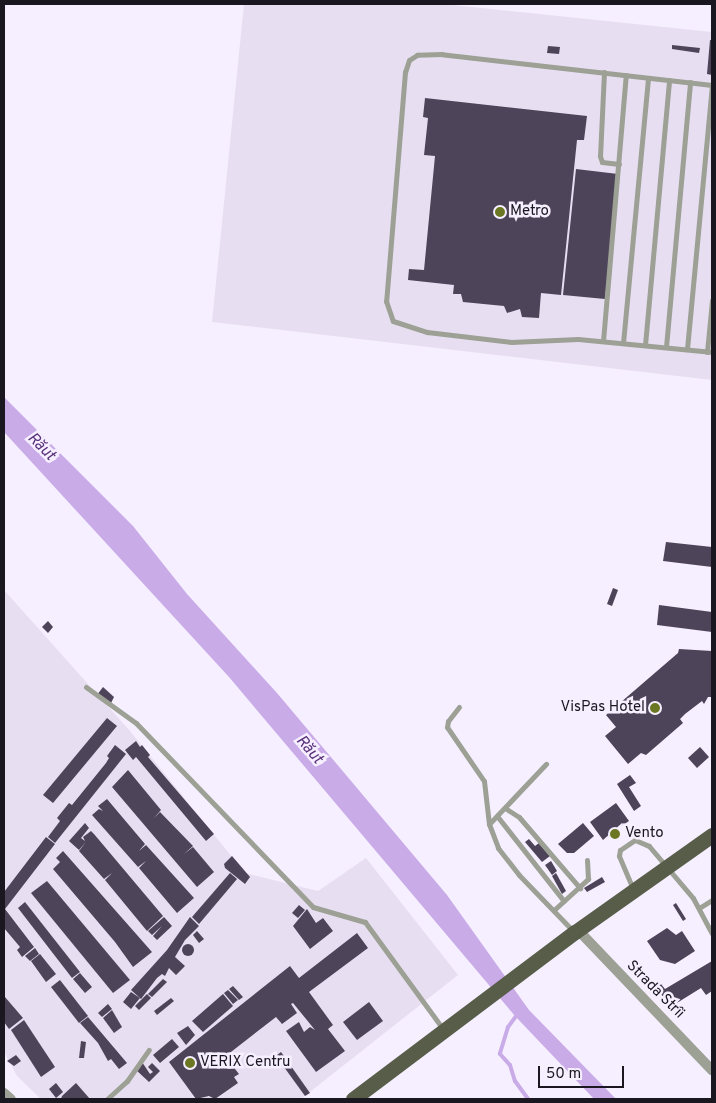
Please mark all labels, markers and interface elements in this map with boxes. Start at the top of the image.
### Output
place label: Metro [510,203,549,221]
marker: Metro [494,206,506,218]
water label: Răut [23,429,59,465]
place label: VisPas Hotel [561,699,645,717]
marker: VisPas Hotel [649,702,661,714]
water label: Răut [291,732,327,768]
place label: Vento [625,825,664,843]
marker: Vento [609,828,621,840]
street label: Strada Strîi [622,957,688,1023]
place label: VERIX Centru [200,1054,291,1072]
scale bar [541,1056,627,1088]
marker: VERIX Centru [184,1057,196,1069]
text: 50 m [546,1065,581,1084]

